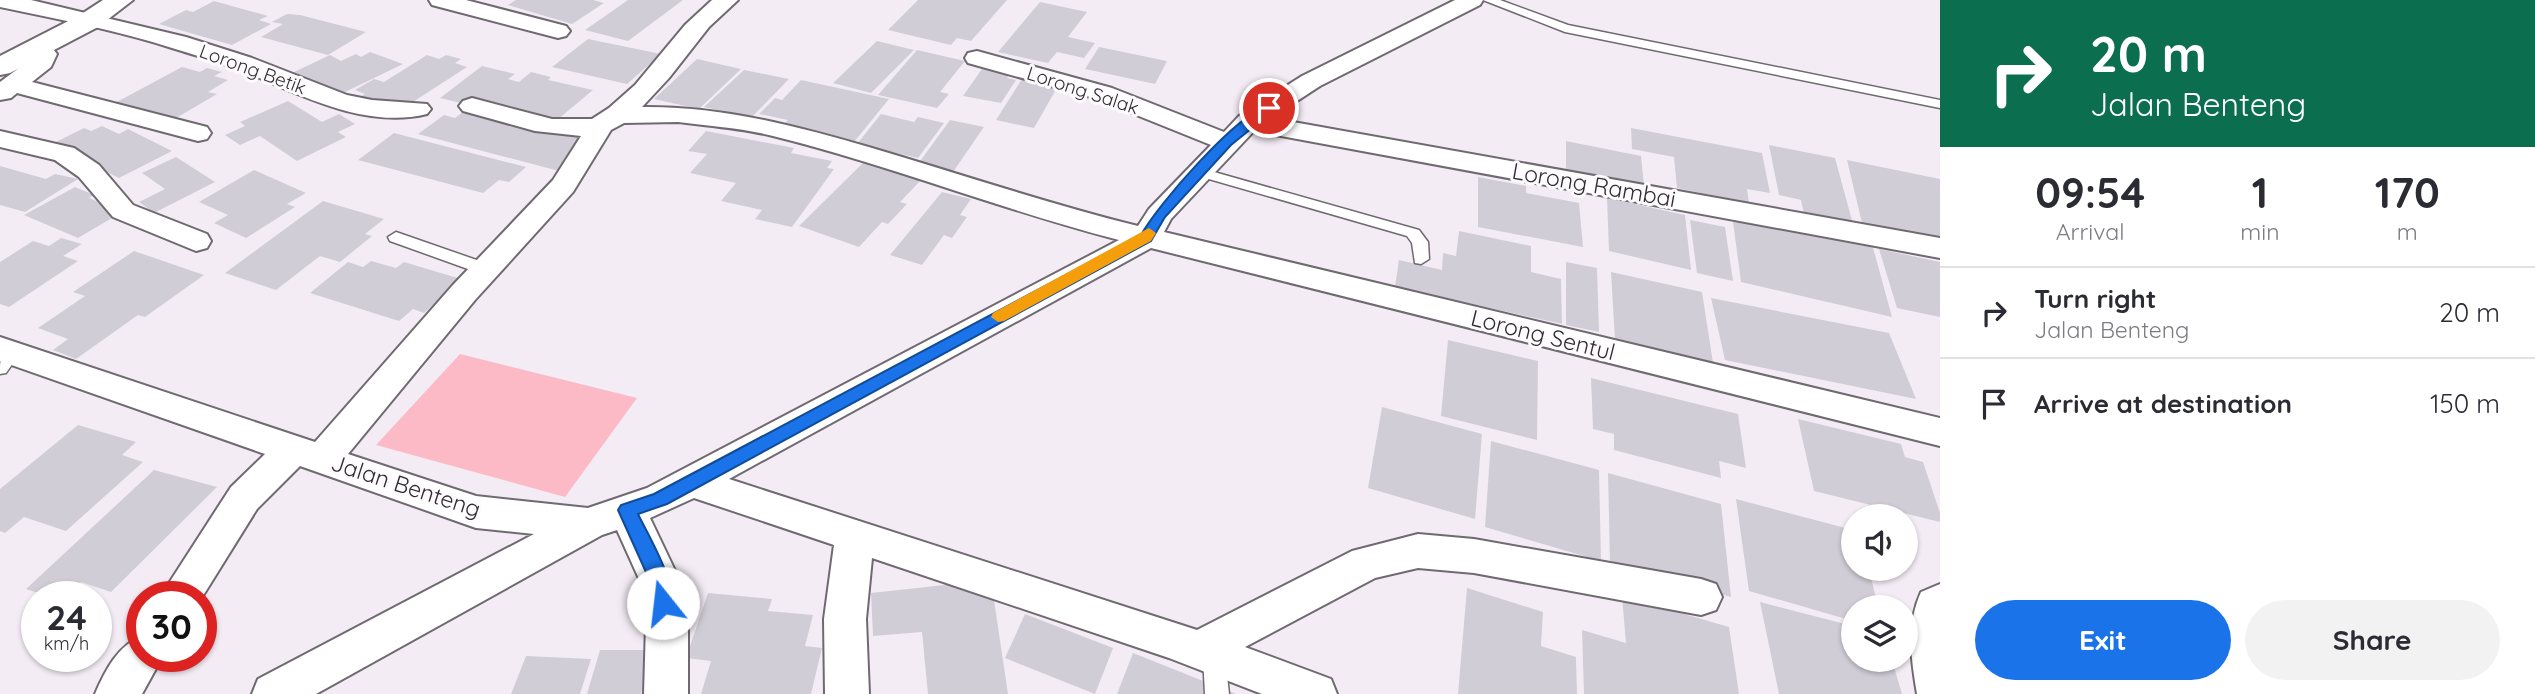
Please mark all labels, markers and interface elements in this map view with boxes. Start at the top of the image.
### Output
text: 20 m [2090,23,2207,84]
icon: right [1975,28,2066,119]
street label: Lorong Betik [196,39,310,99]
street label: Lorong Salak [1024,61,1142,119]
pin [1239,78,1299,138]
text: Jalan Benteng [2090,84,2306,124]
icon: arrive [1250,89,1288,127]
street label: Lorong Rambai [1510,156,1678,213]
text: 09:54 [2035,166,2145,219]
text: 1 [2252,166,2268,219]
text: 170 [2375,166,2440,219]
text: Arrival [2056,217,2125,246]
text: min [2240,217,2279,246]
text: m [2397,217,2418,246]
text: Turn right [2034,282,2156,315]
icon: right [1975,294,2013,332]
text: 20 m [2439,296,2500,329]
street label: Lorong Sentul [1468,303,1618,366]
text: Jalan Benteng [2034,315,2189,344]
icon: arrive [1975,385,2013,423]
text: Arrive at destination [2034,387,2292,420]
text: 150 m [2430,387,2500,420]
street label: Jalan Benteng [328,448,485,523]
map controls [1841,504,1918,672]
button: sound [1841,504,1918,581]
position arrow [626,566,700,640]
speed limit sign: 30 [126,581,217,672]
text: 24 [46,595,87,639]
button: layers [1841,595,1918,672]
button: Exit [1975,600,2231,680]
button: Share [2245,600,2500,680]
text: km/h [44,632,89,655]

